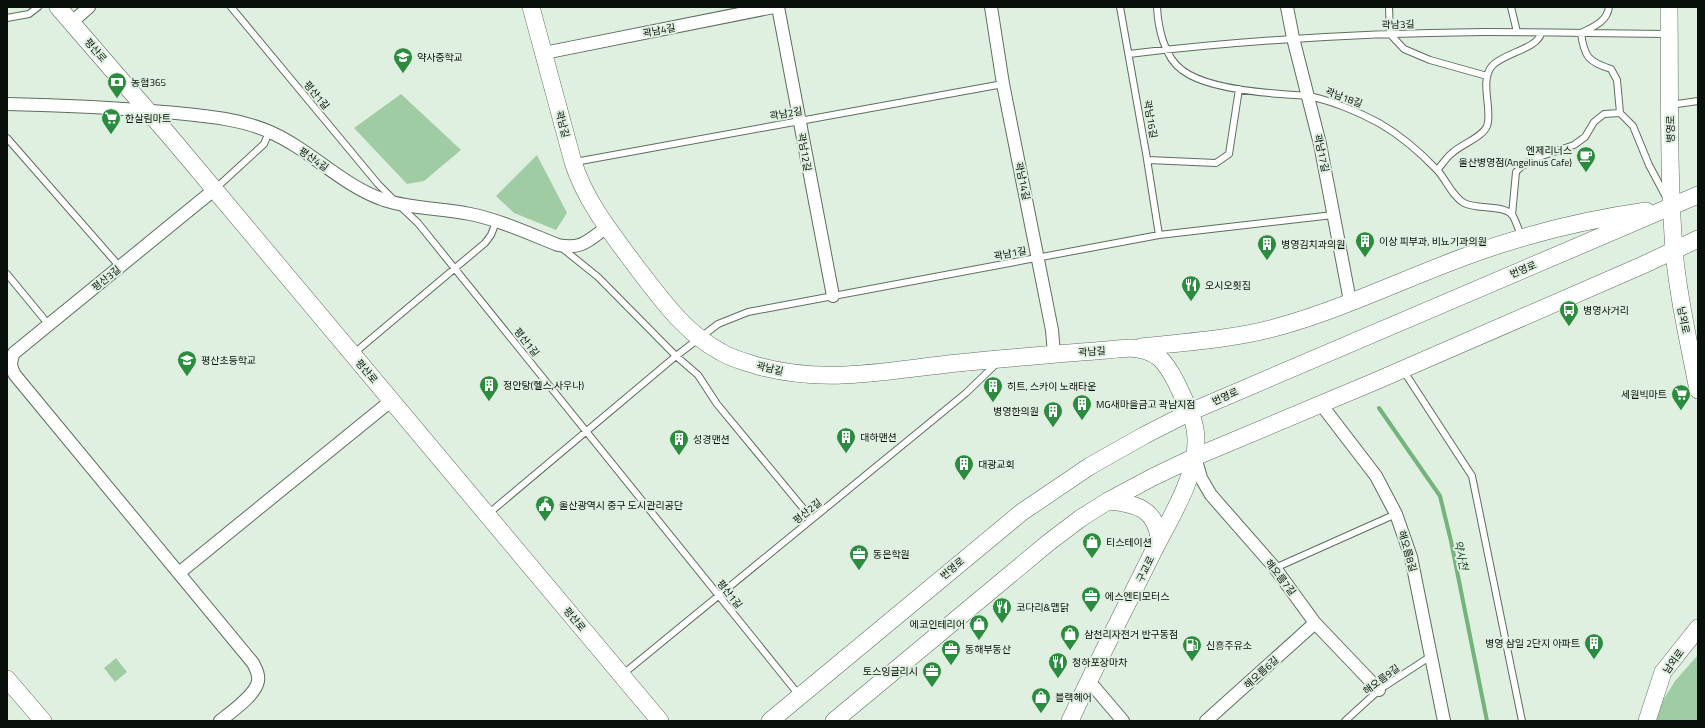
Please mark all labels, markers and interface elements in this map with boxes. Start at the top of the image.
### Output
street label: 곽남3길 [1381,16,1415,33]
street label: 곽남4길 [641,20,677,41]
street label: 평산로 [81,35,110,66]
school or university icon: 약사중학교 [392,46,414,74]
place label: 약사중학교 [417,50,463,65]
bank icon: 농협365 [106,71,128,99]
place label: 농협365 [131,75,167,90]
street label: 평산1길 [300,78,333,113]
street label: 곽남18길 [1323,84,1365,111]
street label: 곽남16길 [1140,99,1161,140]
street label: 곽남2길 [768,103,804,124]
supermarket icon: 한살림마트 [100,107,122,135]
street label: 곽남길 [552,109,573,139]
place label: 한살림마트 [125,111,171,126]
street label: 병영로 [1663,115,1678,143]
street label: 곽남12길 [794,132,815,173]
street label: 곽남17길 [1310,133,1333,174]
place label: 엔제리너스 울산병영점(Angelinus Cafe) [1458,143,1572,170]
street label: 평산4길 [296,144,332,175]
cafe icon: 엔제리너스 울산병영점(Angelinus Cafe) [1575,145,1597,173]
street label: 곽남14길 [1011,161,1034,202]
building icon: 이상 피부과, 비뇨기과의원 [1354,230,1376,258]
building icon: 병영김치과의원 [1256,233,1278,261]
place label: 이상 피부과, 비뇨기과의원 [1379,234,1487,249]
place label: 병영김치과의원 [1281,237,1345,252]
street label: 곽남1길 [992,243,1028,264]
street label: 번영로 [1508,257,1539,282]
street label: 평산3길 [89,262,124,295]
restaurant icon: 오시오횟집 [1180,274,1202,302]
place label: 오시오횟집 [1205,278,1251,293]
bus stop icon: 병영사거리 [1558,299,1580,327]
place label: 병영사거리 [1583,303,1629,318]
street label: 남외로 [1674,305,1694,335]
street label: 평산1길 [510,325,543,360]
street label: 곽남길 [1078,343,1106,360]
school or university icon: 평산초등학교 [176,349,198,377]
place label: 평산초등학교 [201,353,256,368]
street label: 평산로 [352,356,381,387]
street label: 곽남길 [755,358,785,379]
building icon: 정안탕(헬스,사우나) [478,374,500,402]
building icon: 히트, 스카이 노래타운 [982,375,1004,403]
place label: 정안탕(헬스,사우나) [503,378,584,393]
place label: 히트, 스카이 노래타운 [1007,379,1096,394]
supermarket icon: 세원빅마트 [1670,383,1692,411]
street label: 번영로 [1210,384,1241,409]
place label: 세원빅마트 [1621,387,1667,402]
building icon: MG새마을금고 곽남지점 [1071,393,1093,421]
place label: MG새마을금고 곽남지점 [1096,397,1196,412]
building icon: 병영한의원 [1042,400,1064,428]
place label: 병영한의원 [993,404,1039,419]
building icon: 대하맨션 [835,426,857,454]
building icon: 성경맨션 [668,428,690,456]
place label: 대하맨션 [860,430,897,445]
place label: 성경맨션 [693,432,730,447]
building icon: 대광교회 [953,453,975,481]
place label: 대광교회 [978,457,1015,472]
public building icon: 울산광역시 중구 도시관리공단 [534,494,556,522]
street label: 평산2길 [790,495,825,528]
place label: 울산광역시 중구 도시관리공단 [559,498,683,513]
street label: 해오름8길 [1394,529,1421,574]
shop icon: 티스테이션 [1081,531,1103,559]
place label: 티스테이션 [1106,535,1152,550]
water label: 약사천 [1450,538,1472,573]
office icon: 동은학원 [848,543,870,571]
place label: 동은학원 [873,547,910,562]
street label: 번영로 [937,554,968,583]
street label: 구교로 [1133,554,1158,585]
street label: 해오름7길 [1262,556,1300,599]
street label: 평산1길 [713,577,746,612]
office icon: 에스엔티모터스 [1080,585,1102,613]
place label: 에스엔티모터스 [1105,589,1169,604]
restaurant icon: 코다리&맵닭 [991,596,1013,624]
place label: 코다리&맵닭 [1016,600,1070,615]
street label: 평산로 [560,604,589,635]
shop icon: 에코인테리어 [968,613,990,641]
place label: 에코인테리어 [910,617,965,632]
shop icon: 삼천리자전거 반구동점 [1059,623,1081,651]
place label: 삼천리자전거 반구동점 [1084,627,1178,642]
building icon: 병영 삼일 2단지 아파트 [1583,632,1605,660]
fuel station icon: 신흥주유소 [1181,634,1203,662]
place label: 병영 삼일 2단지 아파트 [1485,636,1580,651]
office icon: 동해부동산 [940,638,962,666]
place label: 신흥주유소 [1206,638,1252,653]
place label: 동해부동산 [965,642,1011,657]
street label: 남외로 [1659,646,1688,677]
restaurant icon: 청하포장마차 [1047,651,1069,679]
street label: 해오름6길 [1241,653,1282,692]
place label: 청하포장마차 [1072,655,1128,670]
office icon: 토스잉글리시 [921,660,943,688]
street label: 해오름9길 [1360,661,1403,698]
place label: 토스잉글리시 [863,664,918,679]
shop icon: 블랙헤어 [1030,686,1052,714]
place label: 블랙헤어 [1055,690,1092,705]

